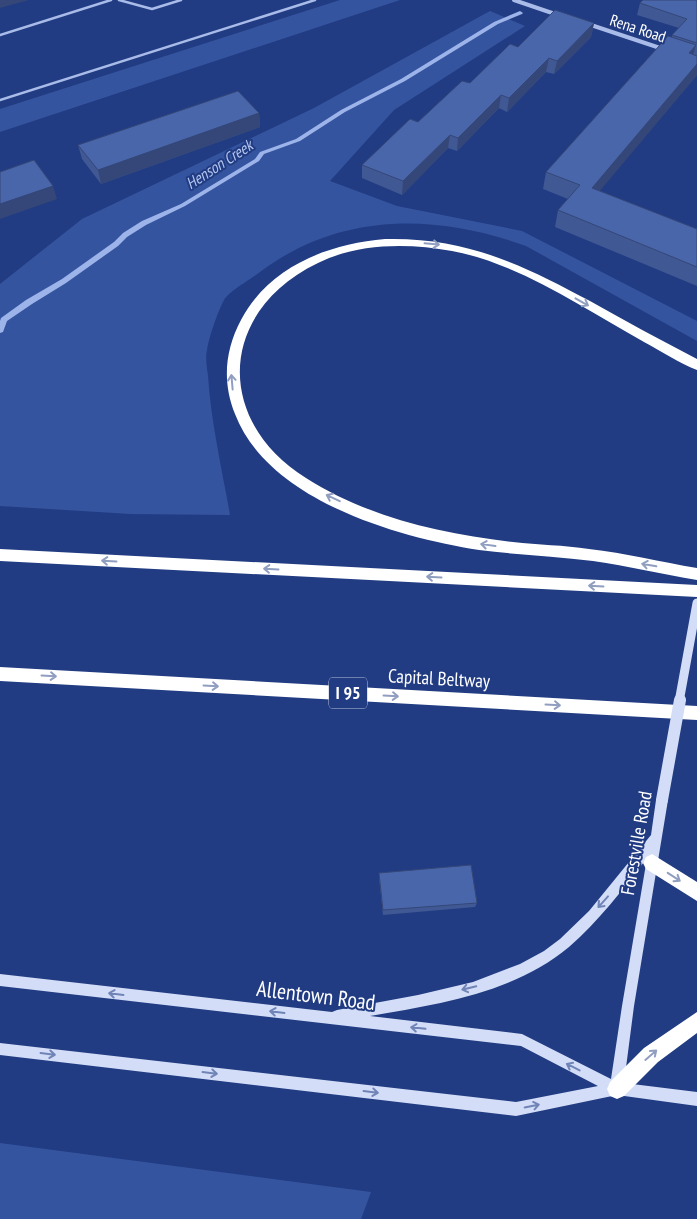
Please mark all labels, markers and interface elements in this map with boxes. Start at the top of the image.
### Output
street label: Rena Road [607,10,669,46]
water label: Henson Creek [182,134,258,193]
one-way arrow [424,239,440,249]
one-way arrow [574,298,589,307]
one-way arrow [228,374,237,390]
one-way arrow [326,493,341,503]
one-way arrow [480,540,496,550]
one-way arrow [101,556,117,565]
one-way arrow [641,560,657,570]
one-way arrow [264,564,280,573]
one-way arrow [426,573,442,582]
one-way arrow [588,581,604,590]
street label: Capital Beltway [387,663,491,693]
one-way arrow [40,672,56,681]
road number: I 95 [329,678,367,708]
one-way arrow [203,681,219,690]
one-way arrow [382,691,398,700]
one-way arrow [545,700,561,709]
street label: Forestville Road [615,789,657,897]
one-way arrow [667,872,681,882]
one-way arrow [597,896,609,909]
street label: Allentown Road [255,974,377,1016]
one-way arrow [462,984,478,994]
one-way arrow [108,989,124,999]
one-way arrow [269,1007,285,1017]
one-way arrow [410,1024,426,1033]
one-way arrow [40,1049,56,1059]
one-way arrow [645,1049,658,1061]
one-way arrow [566,1062,581,1072]
one-way arrow [202,1068,218,1078]
one-way arrow [363,1087,379,1097]
one-way arrow [524,1101,540,1110]

